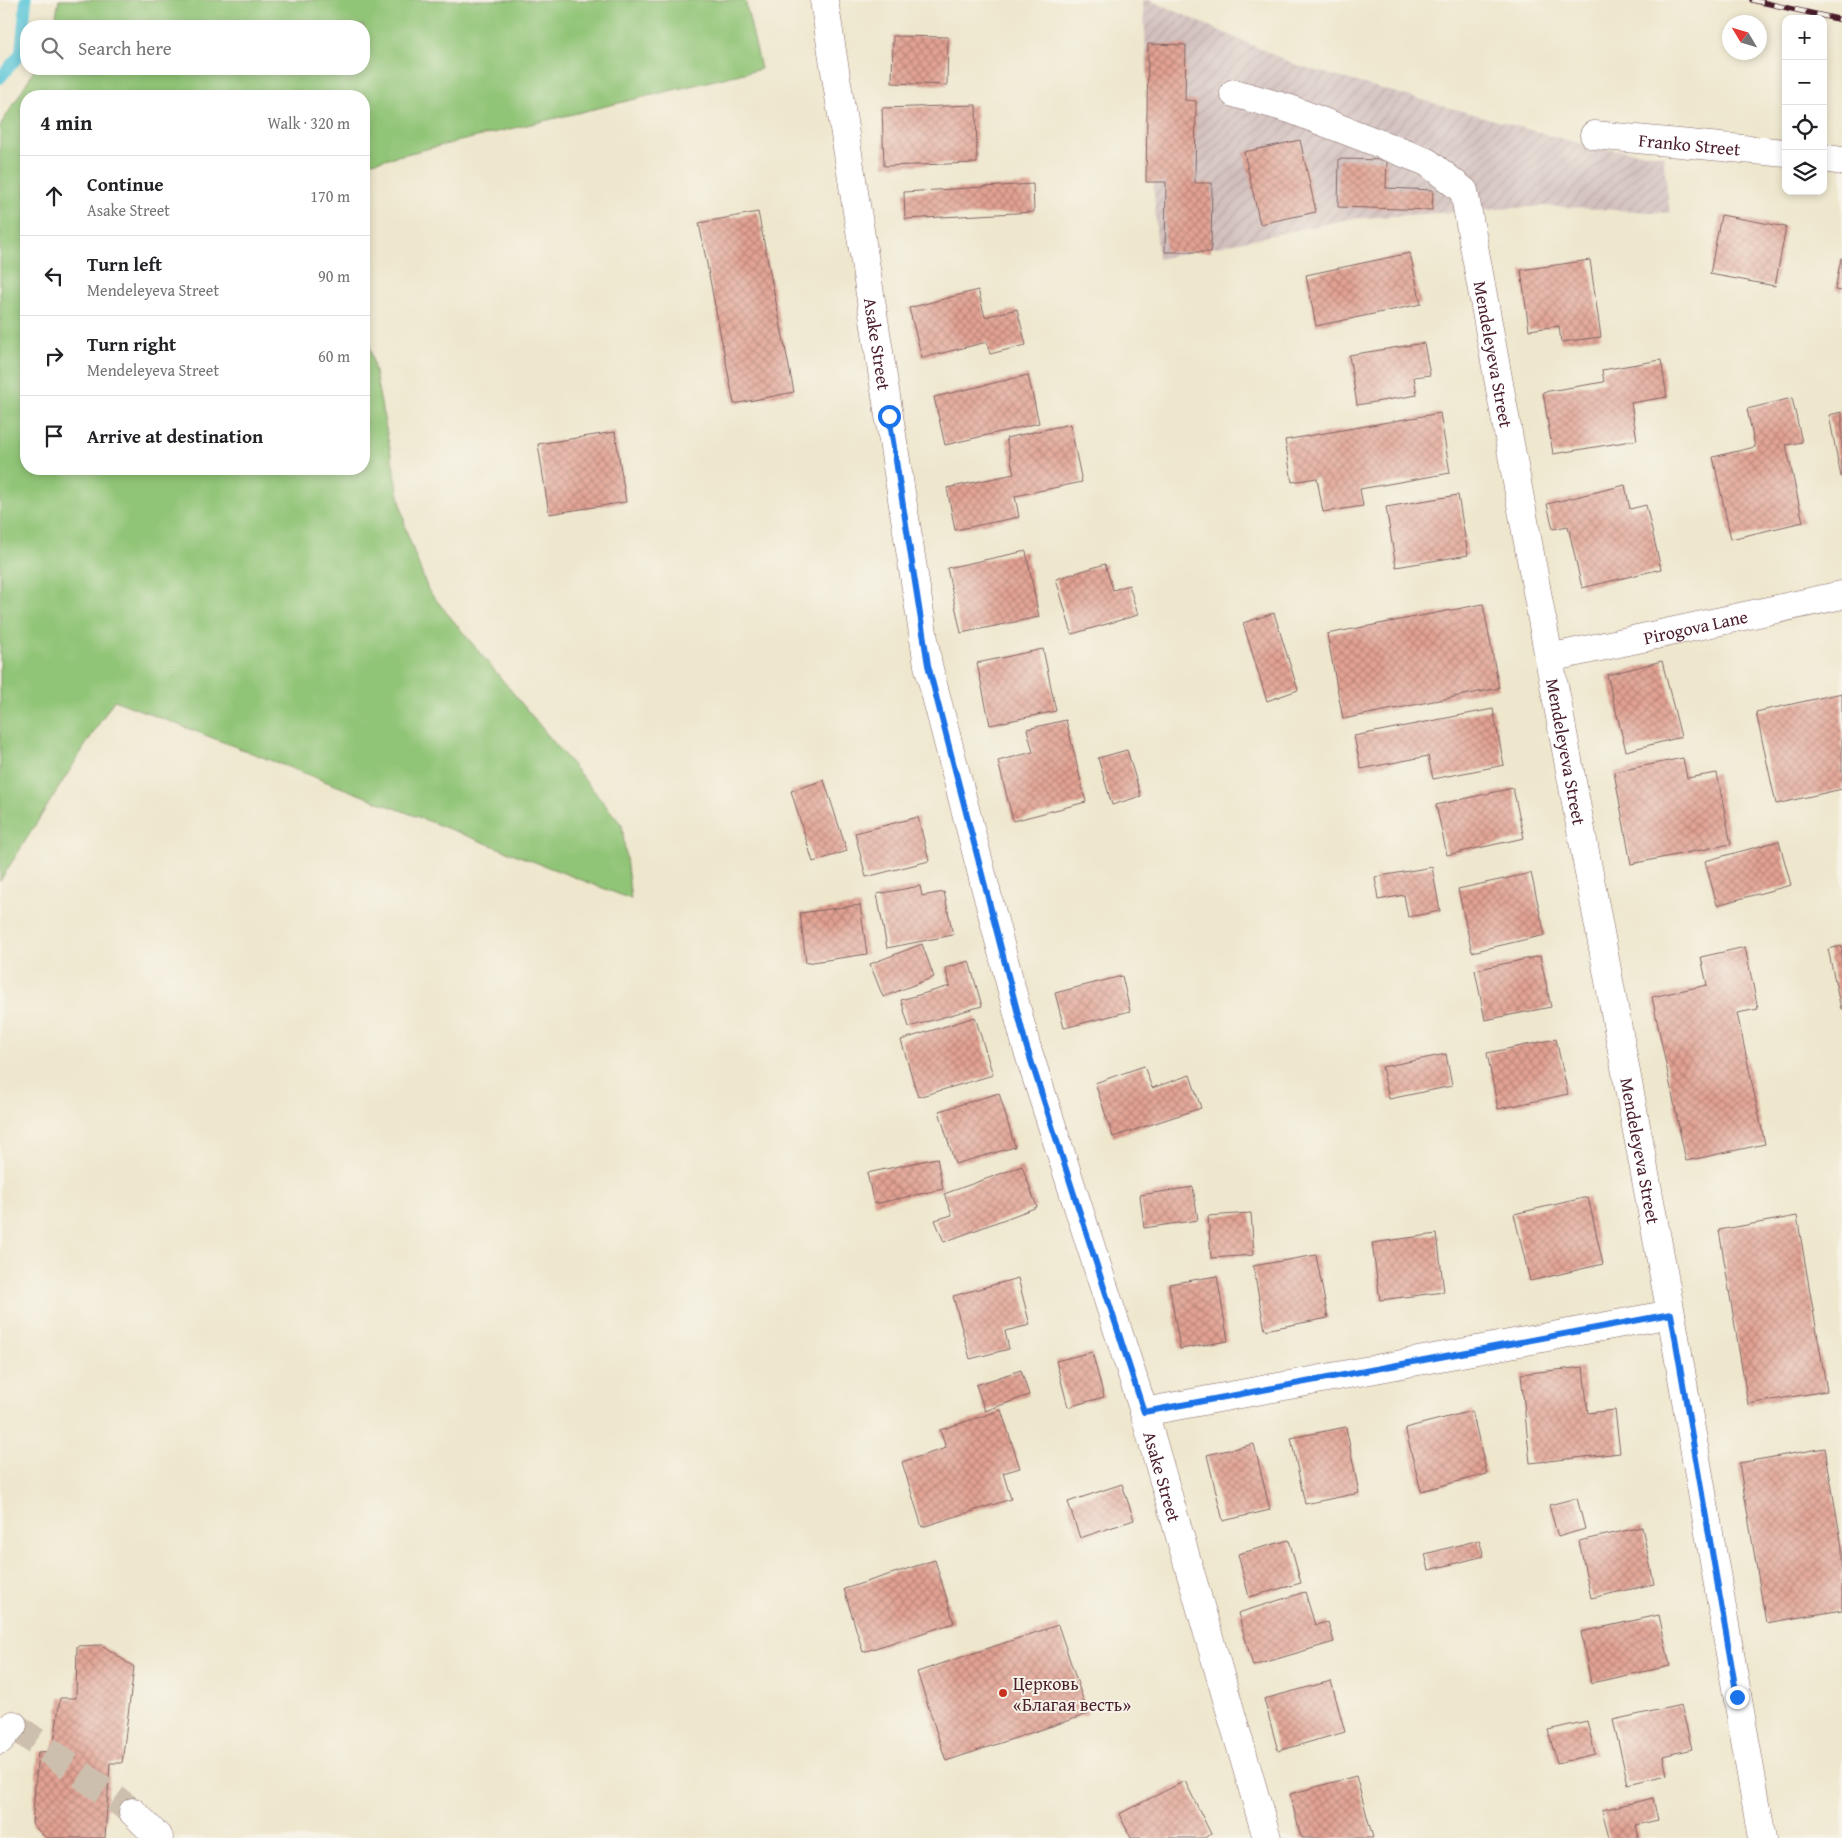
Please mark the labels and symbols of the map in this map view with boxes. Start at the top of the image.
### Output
north arrow [1722,15,1767,60]
street label: Franko Street [1637,126,1742,162]
street label: Mendeleyeva Street [1467,279,1520,430]
street label: Asake Street [857,296,898,393]
route start [878,405,901,428]
street label: Pirogova Lane [1641,602,1750,651]
street label: Mendeleyeva Street [1540,676,1593,828]
street label: Mendeleyeva Street [1614,1075,1668,1227]
street label: Asake Street [1137,1428,1189,1526]
place label: Церковь «Благая весть» [1013,1670,1131,1718]
route end [1726,1686,1749,1709]
marker: Церковь «Благая весть» [997,1687,1009,1699]

